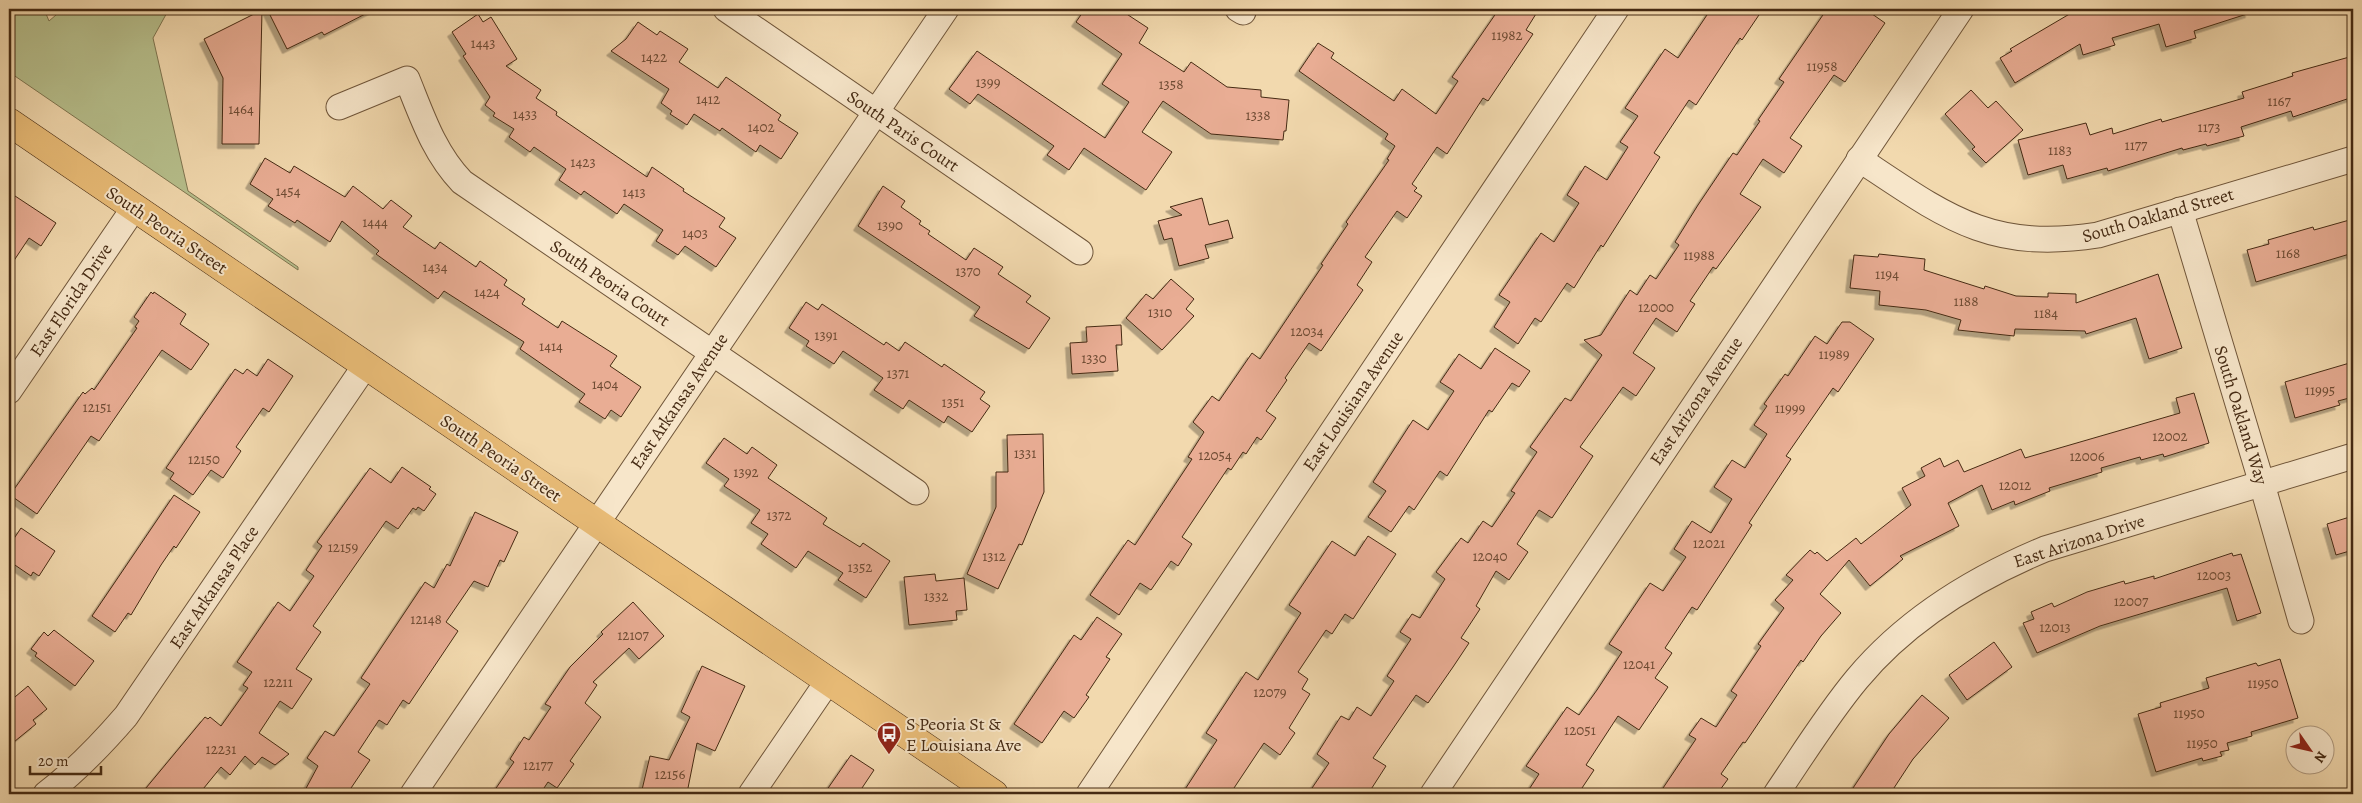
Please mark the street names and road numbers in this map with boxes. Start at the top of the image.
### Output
street label: South Paris Court [842,85,964,177]
street label: South Peoria Street [102,181,232,279]
street label: South Oakland Street [2079,182,2237,248]
street label: South Peoria Court [545,234,675,332]
street label: East Florida Drive [24,239,118,361]
street label: East Louisiana Avenue [1297,326,1409,476]
street label: East Arkansas Avenue [625,328,733,474]
street label: East Arizona Avenue [1644,332,1748,470]
street label: South Oakland Way [2208,343,2274,488]
street label: South Peoria Street [436,409,566,507]
street label: East Arizona Drive [2010,508,2148,574]
street label: East Arkansas Place [164,521,264,653]

